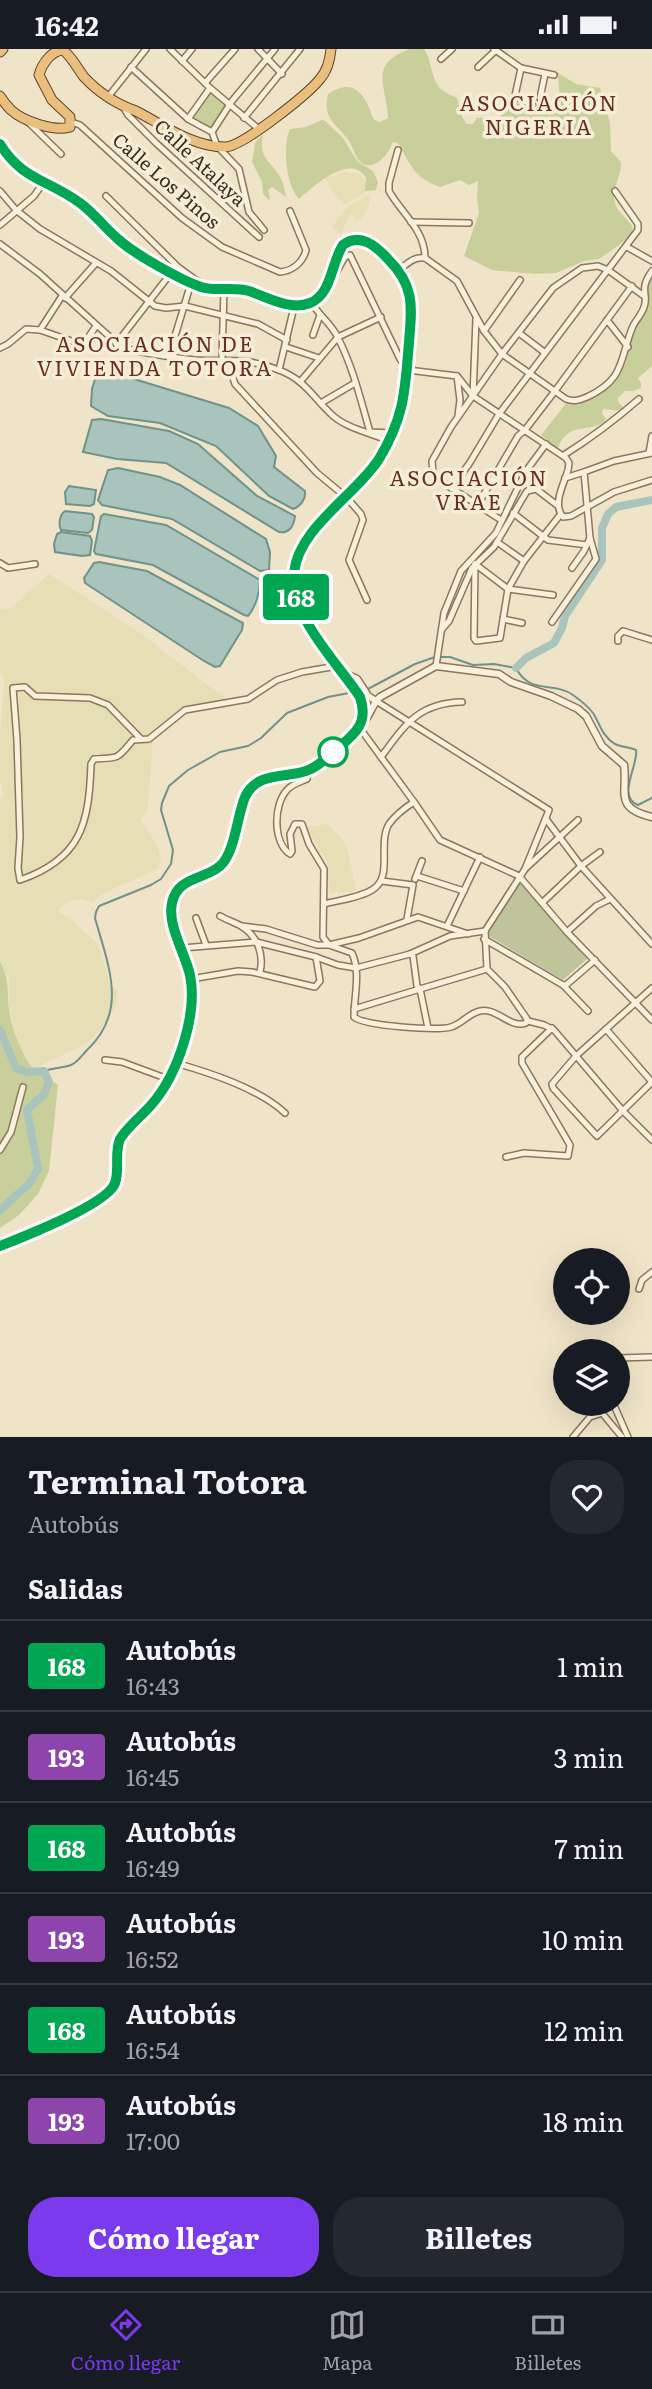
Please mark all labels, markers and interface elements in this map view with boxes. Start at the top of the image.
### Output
text: 16:42 [35,5,99,44]
district label: ASOCIACIÓN NIGERIA [460,86,619,141]
street label: Calle Atalaya [149,112,254,213]
street label: Calle Los Pinos [107,125,227,235]
district label: ASOCIACIÓN DE VIVIENDA TOTORA [37,327,273,382]
district label: ASOCIACIÓN VRAE [390,461,549,516]
line badge: 168 [256,574,336,620]
text: 168 [277,579,315,614]
unlabelled marker [318,737,348,767]
map controls [553,1248,630,1416]
button: locate [553,1248,630,1325]
button: layers [553,1339,630,1416]
text: Terminal Totora [28,1455,306,1504]
button: heart [550,1460,624,1534]
text: Autobús [28,1506,119,1540]
text: Salidas [28,1568,123,1607]
text: Autobús [126,1629,236,1668]
text: 1 min [557,1646,624,1685]
text: 168 [47,1648,86,1683]
text: 16:43 [126,1668,180,1702]
text: Autobús [126,1720,236,1759]
text: 3 min [554,1737,624,1776]
text: 193 [48,1739,85,1774]
text: 16:45 [126,1759,179,1793]
text: Autobús [126,1811,236,1850]
text: 7 min [555,1828,624,1867]
text: 168 [47,1830,86,1865]
text: 16:49 [126,1850,180,1884]
text: Autobús [126,1902,236,1941]
text: 10 min [542,1919,624,1958]
text: 193 [48,1921,85,1956]
text: 16:52 [126,1941,179,1975]
text: Autobús [126,1993,236,2032]
text: 12 min [544,2010,624,2049]
text: 168 [47,2012,86,2047]
text: 16:54 [126,2032,180,2066]
text: Autobús [126,2084,236,2123]
text: 18 min [543,2101,624,2140]
text: 193 [48,2103,85,2138]
text: 17:00 [126,2123,180,2157]
button: Cómo llegar [28,2197,319,2277]
button: Billetes [333,2197,624,2277]
tab: Cómo llegar [71,2306,180,2376]
tab: Mapa [322,2306,373,2376]
tab: Billetes [514,2306,581,2376]

